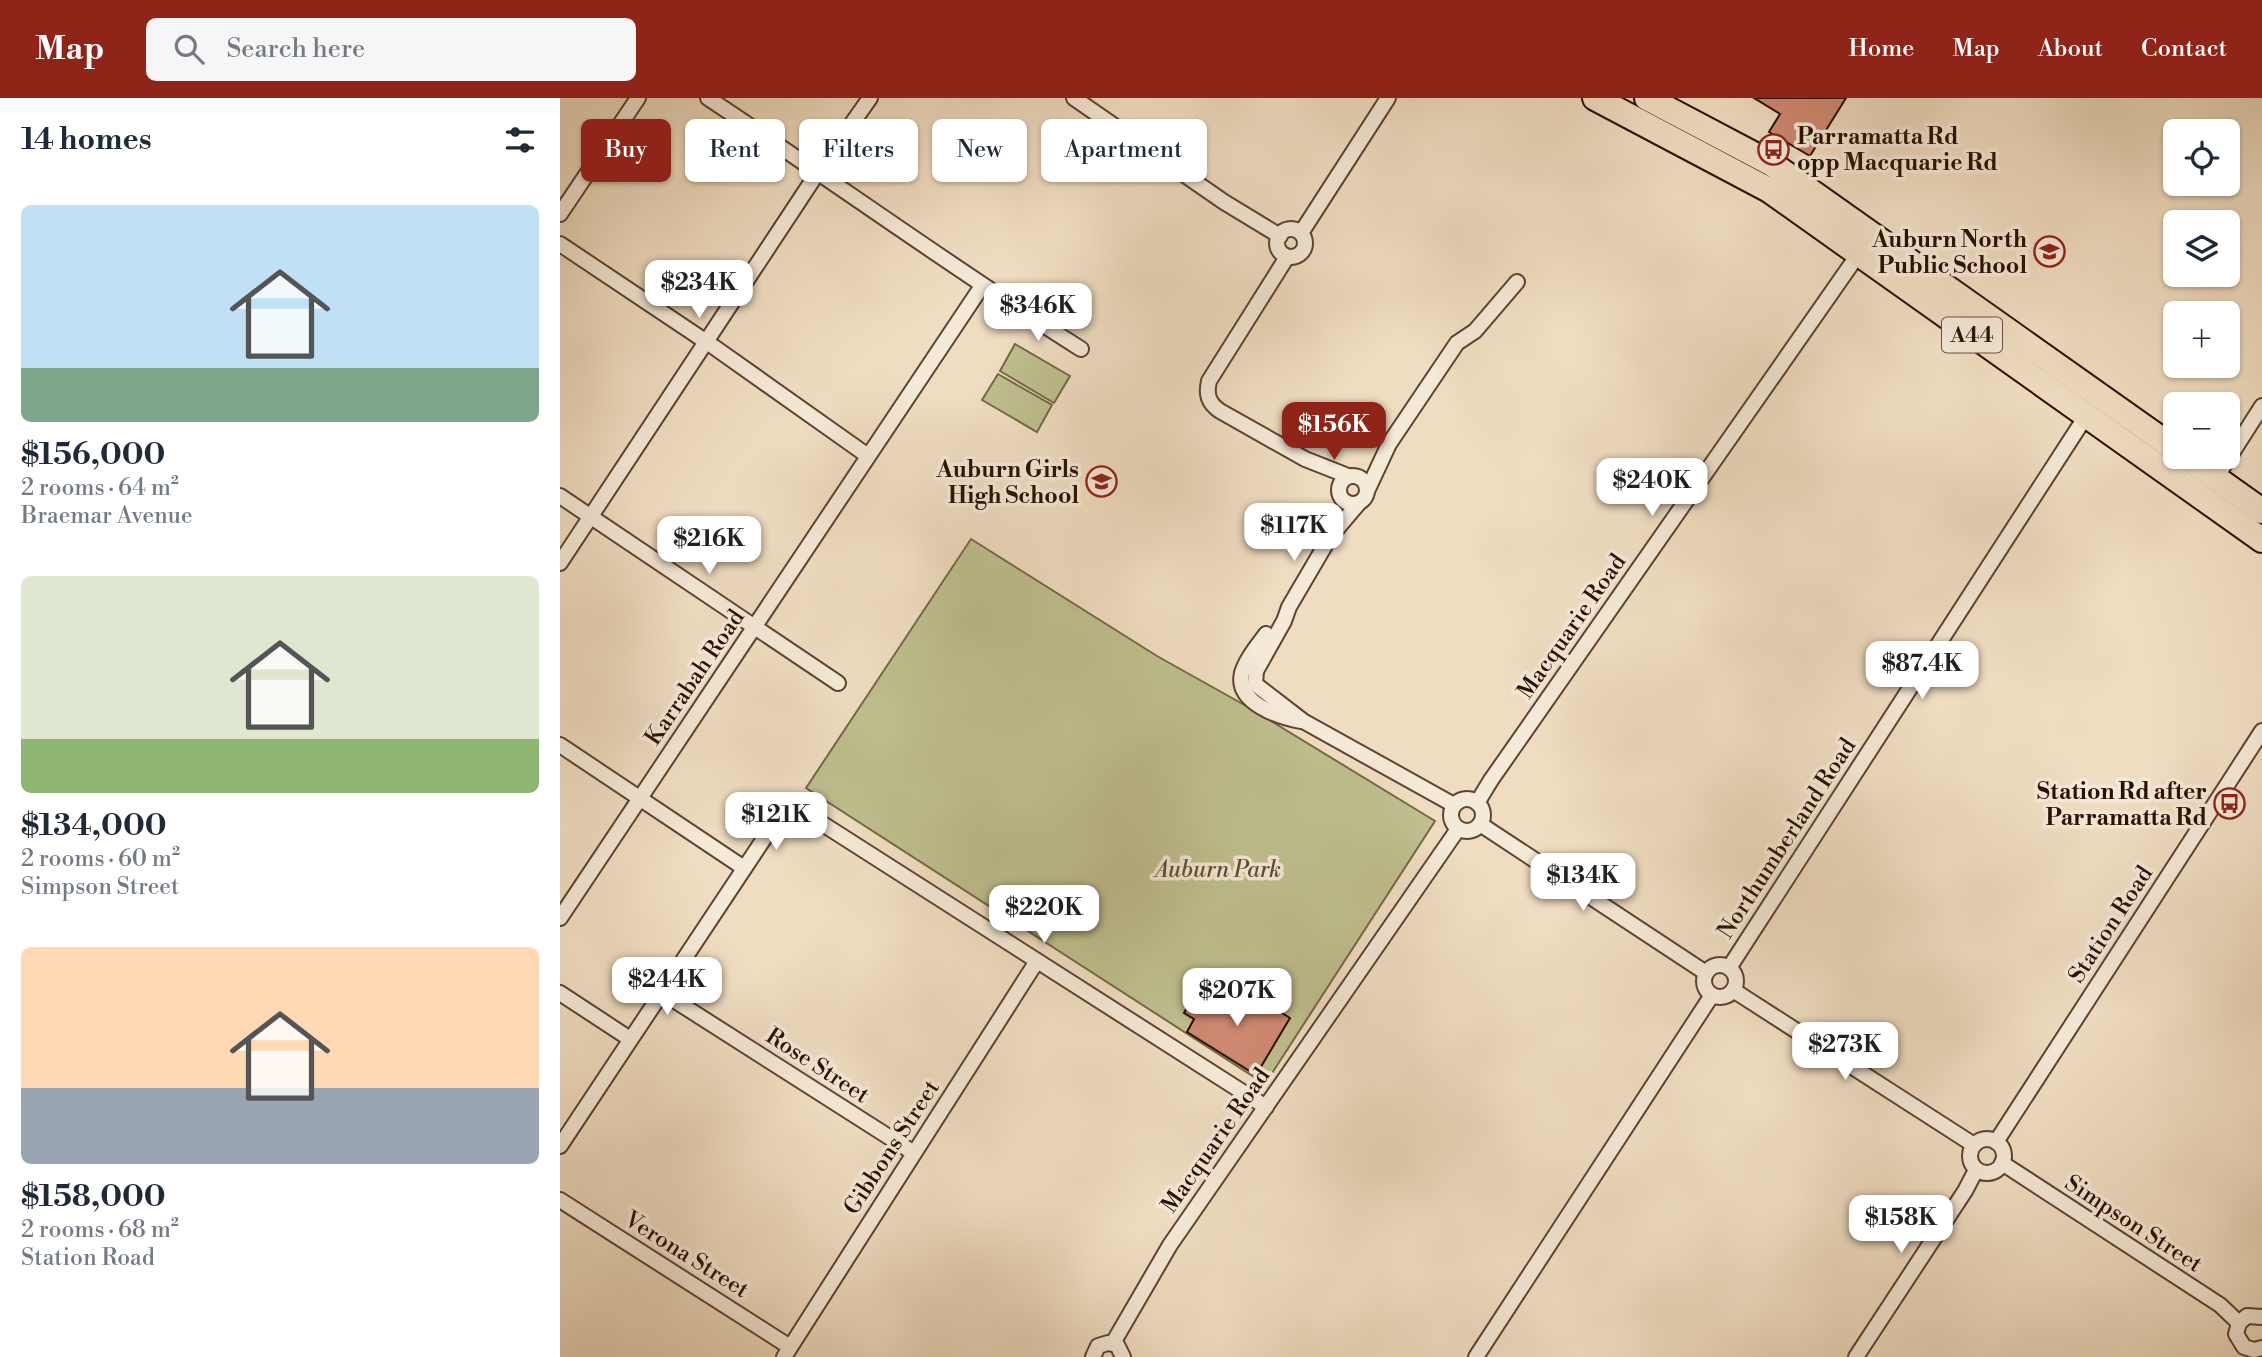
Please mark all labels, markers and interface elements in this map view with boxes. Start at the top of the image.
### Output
search box [146,18,636,81]
text: Map [35,29,104,70]
icon: search [170,30,208,68]
text: Search here [226,33,365,65]
text: Home [1849,34,1914,64]
text: Map [1952,34,2000,64]
text: About [2038,34,2103,64]
text: Contact [2141,34,2227,64]
chip: Buy [581,119,671,182]
chip: Rent [685,119,785,182]
chip: Filters [799,119,918,182]
chip: New [932,119,1027,182]
chip: Apartment [1041,119,1207,182]
map controls [2163,119,2240,469]
button: locate [2163,119,2240,196]
text: 14 homes [21,121,152,159]
icon: filters [501,121,539,159]
place label: Parramatta Rd opp Macquarie Rd [1797,123,1998,177]
bus stop icon: Parramatta Rd opp Macquarie Rd [1757,132,1791,166]
button: layers [2163,210,2240,287]
place label: Auburn North Public School [1871,226,2027,280]
school or university icon: Auburn North Public School [2033,235,2067,269]
icon: home [217,251,343,377]
pin: $234K [650,260,748,320]
text: $234K [661,269,737,297]
pin: $346K [989,284,1087,343]
text: $346K [1000,292,1076,320]
button: + [2163,301,2240,378]
road number: A44 [1942,317,2002,352]
button: − [2163,392,2240,469]
pin: $156K [1285,402,1383,462]
text: $156K [1298,411,1370,439]
text: $156,000 [21,436,165,474]
place label: Auburn Girls High School [935,456,1079,510]
pin: $240K [1603,458,1701,518]
school or university icon: Auburn Girls High School [1085,465,1119,499]
text: $240K [1612,467,1692,495]
text: 2 rooms · 64 m² [21,474,179,502]
text: Braemar Avenue [21,502,193,530]
pin: $117K [1245,504,1343,563]
text: $117K [1260,512,1328,540]
pin: $216K [660,517,758,576]
text: $216K [673,525,745,553]
street label: Macquarie Road [1512,549,1632,704]
street label: Karrabah Road [639,604,751,751]
icon: home [217,622,343,748]
pin: $87.4K [1865,642,1979,701]
text: $87.4K [1882,650,1962,678]
street label: Northumberland Road [1712,733,1862,944]
place label: Station Rd after Parramatta Rd [2037,778,2207,832]
bus stop icon: Station Rd after Parramatta Rd [2213,787,2247,821]
pin: $121K [727,792,825,852]
text: $121K [741,801,811,829]
text: $134,000 [21,807,167,845]
text: 2 rooms · 60 m² [21,845,180,873]
pin: $134K [1534,854,1632,913]
park label: Auburn Park [1152,856,1281,884]
street label: Station Road [2063,861,2159,988]
text: $134K [1547,862,1619,890]
text: Simpson Street [21,873,179,901]
pin: $220K [995,886,1093,945]
text: $220K [1005,894,1083,922]
pin: $244K [618,958,716,1017]
text: $244K [628,966,706,994]
pin: $207K [1188,968,1286,1028]
text: $207K [1199,977,1275,1005]
icon: home [217,993,343,1119]
street label: Rose Street [761,1022,874,1110]
pin: $273K [1796,1023,1894,1082]
text: $273K [1808,1031,1882,1059]
street label: Macquarie Road [1156,1063,1276,1218]
street label: Gibbons Street [838,1075,946,1220]
street label: Simpson Street [2060,1169,2207,1279]
text: $158,000 [21,1178,166,1216]
pin: $158K [1852,1196,1950,1255]
text: $158K [1865,1204,1937,1232]
street label: Verona Street [618,1205,754,1304]
text: 2 rooms · 68 m² [21,1216,179,1244]
text: Station Road [21,1244,155,1272]

